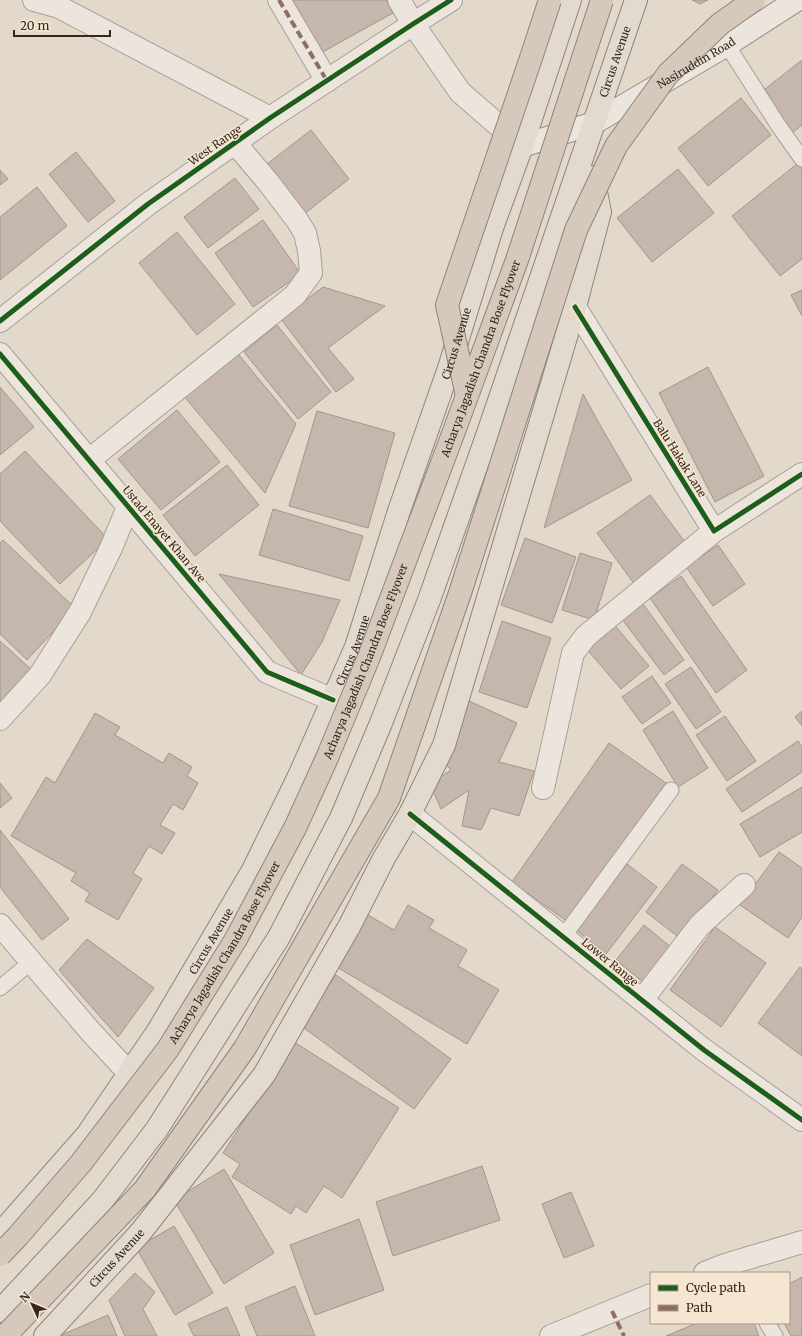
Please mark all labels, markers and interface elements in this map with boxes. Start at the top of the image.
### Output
scale bar [14,12,110,38]
text: 20 m [20,18,49,33]
street label: Circus Avenue [596,24,634,99]
street label: Nasiruddin Road [654,34,738,92]
street label: West Range [185,121,244,169]
street label: Acharya Jagadish Chandra Bose Flyover [438,258,523,460]
street label: Circus Avenue [439,306,474,381]
street label: Balu Hakak Lane [650,416,710,500]
street label: Ustad Enayet Khan Ave [119,483,209,585]
street label: Acharya Jagadish Chandra Bose Flyover [320,562,410,762]
street label: Circus Avenue [333,613,373,688]
street label: Acharya Jagadish Chandra Bose Flyover [165,859,283,1047]
street label: Circus Avenue [186,905,236,977]
street label: Lower Range [579,935,641,989]
street label: Circus Avenue [87,1226,148,1290]
legend [650,1272,790,1324]
text: Cycle path [686,1280,746,1295]
north arrow [12,1284,52,1324]
text: N [17,1289,33,1305]
text: Path [686,1300,712,1315]

